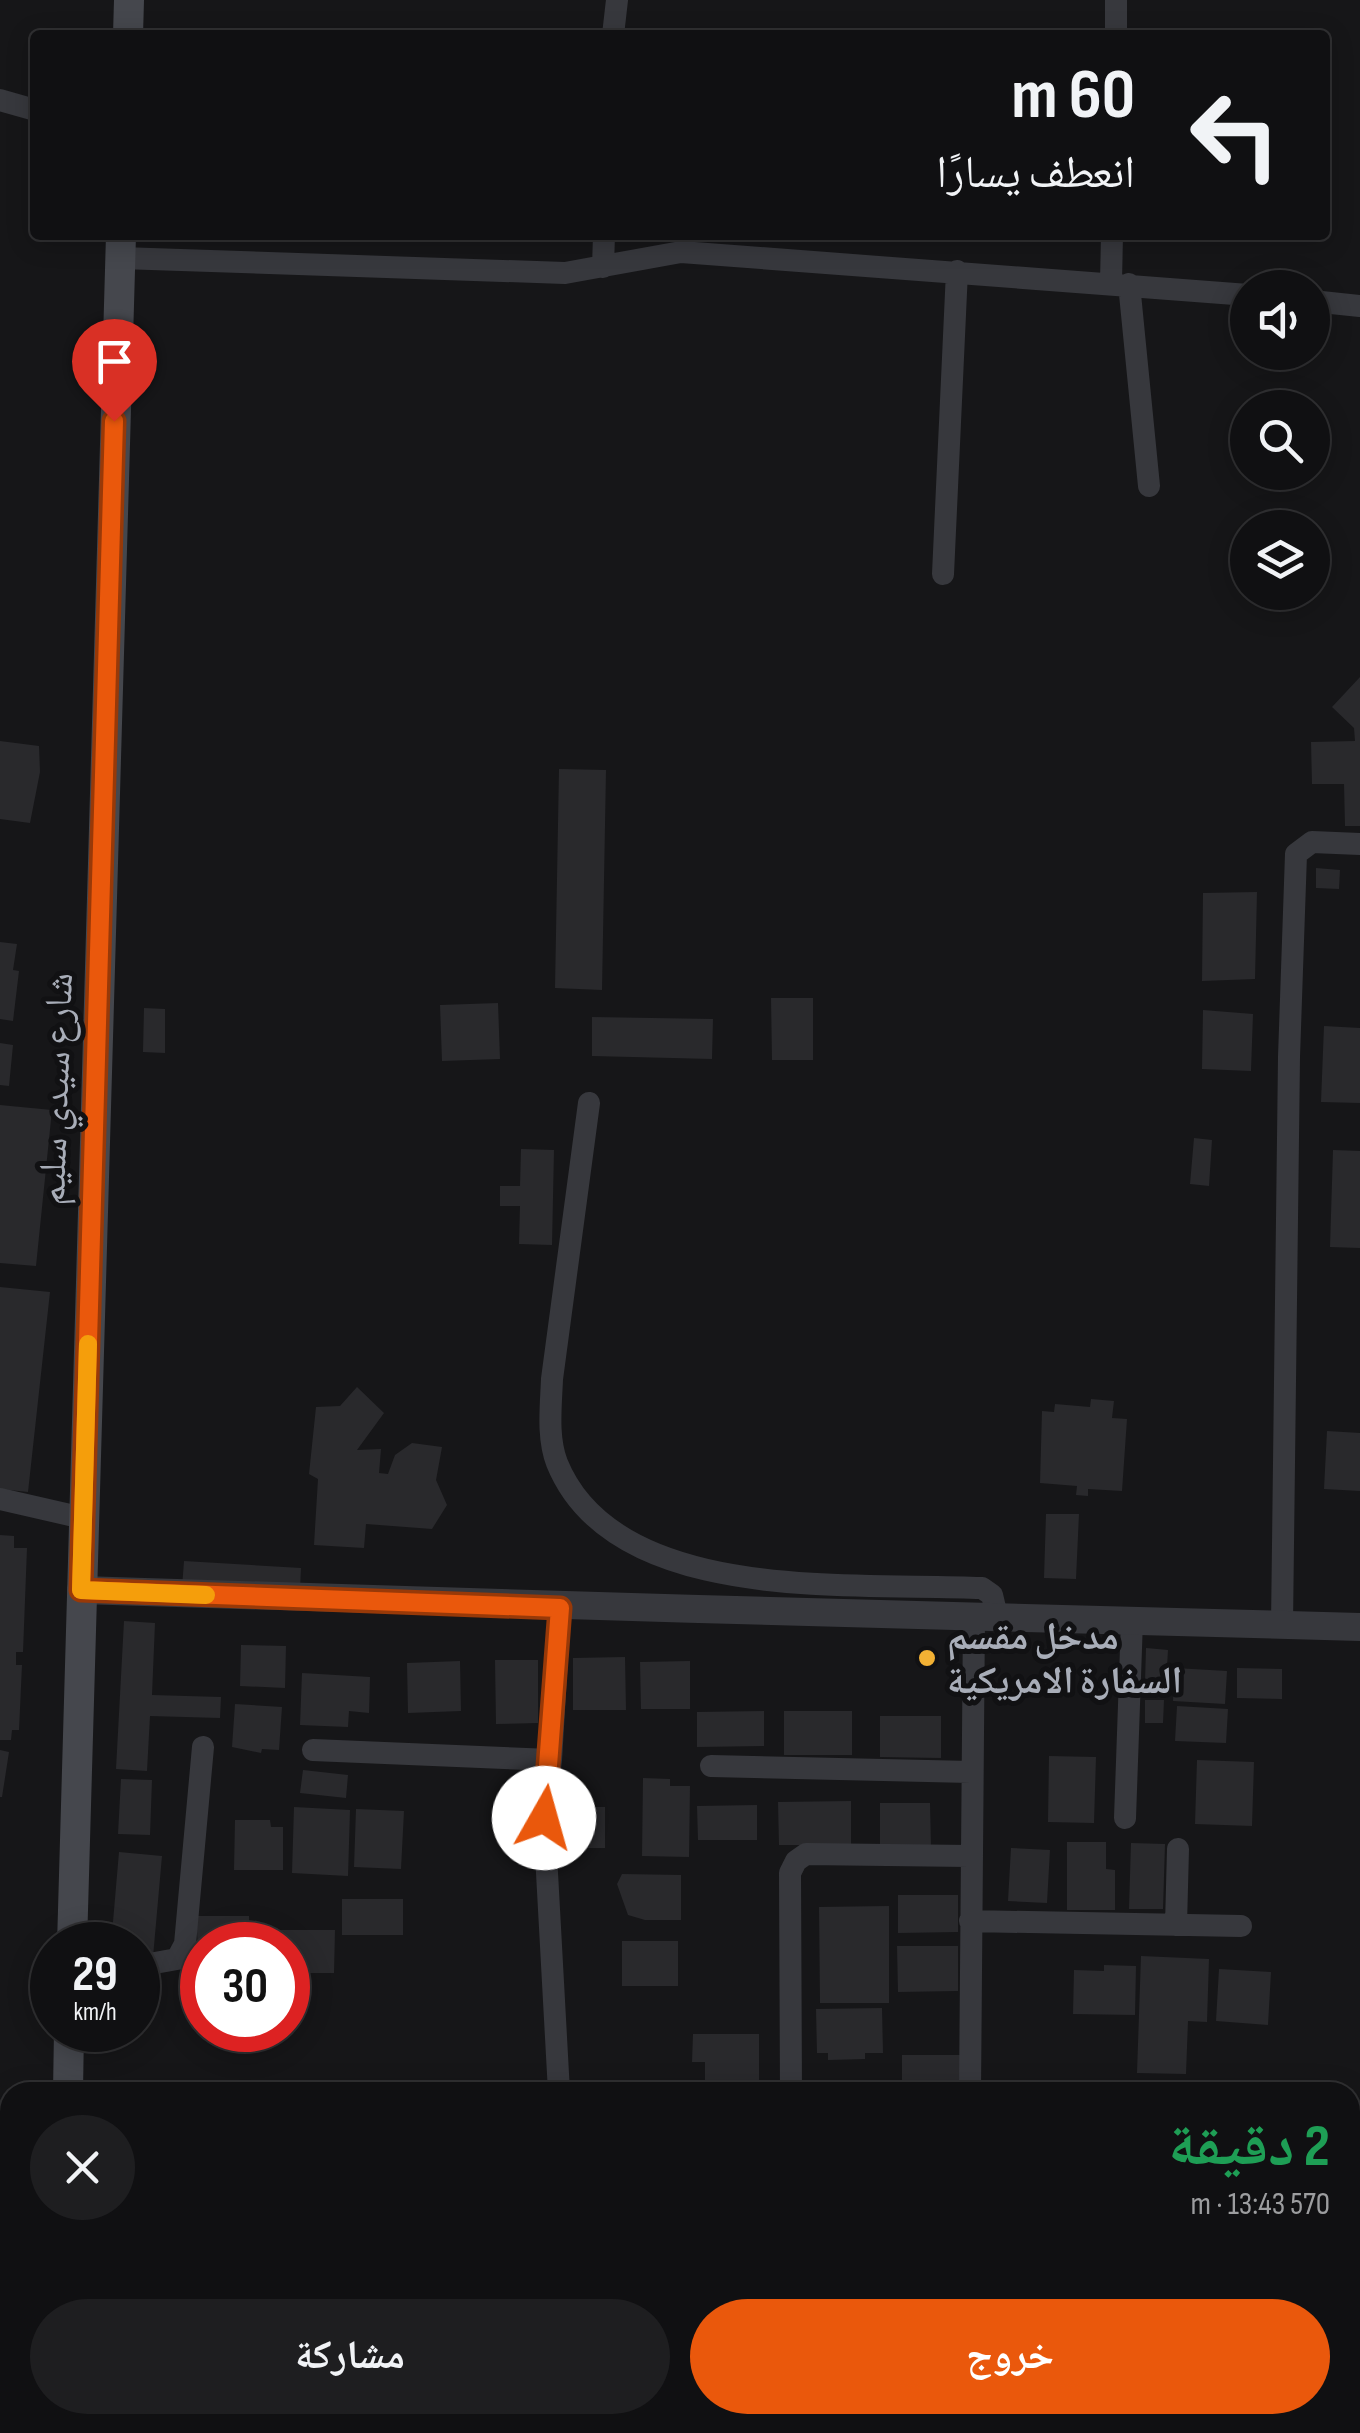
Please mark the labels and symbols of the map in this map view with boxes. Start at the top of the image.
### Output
pin [72,319,157,422]
street label: شارع سيدي سليم [30,972,89,1206]
place label: مدخل مقسم السفارة الامريكية [947,1615,1182,1704]
marker: مدخل مقسم السفارة الامريكية [916,1647,938,1669]
position arrow [492,1766,596,1870]
speed limit sign: 30 [180,1922,310,2052]

